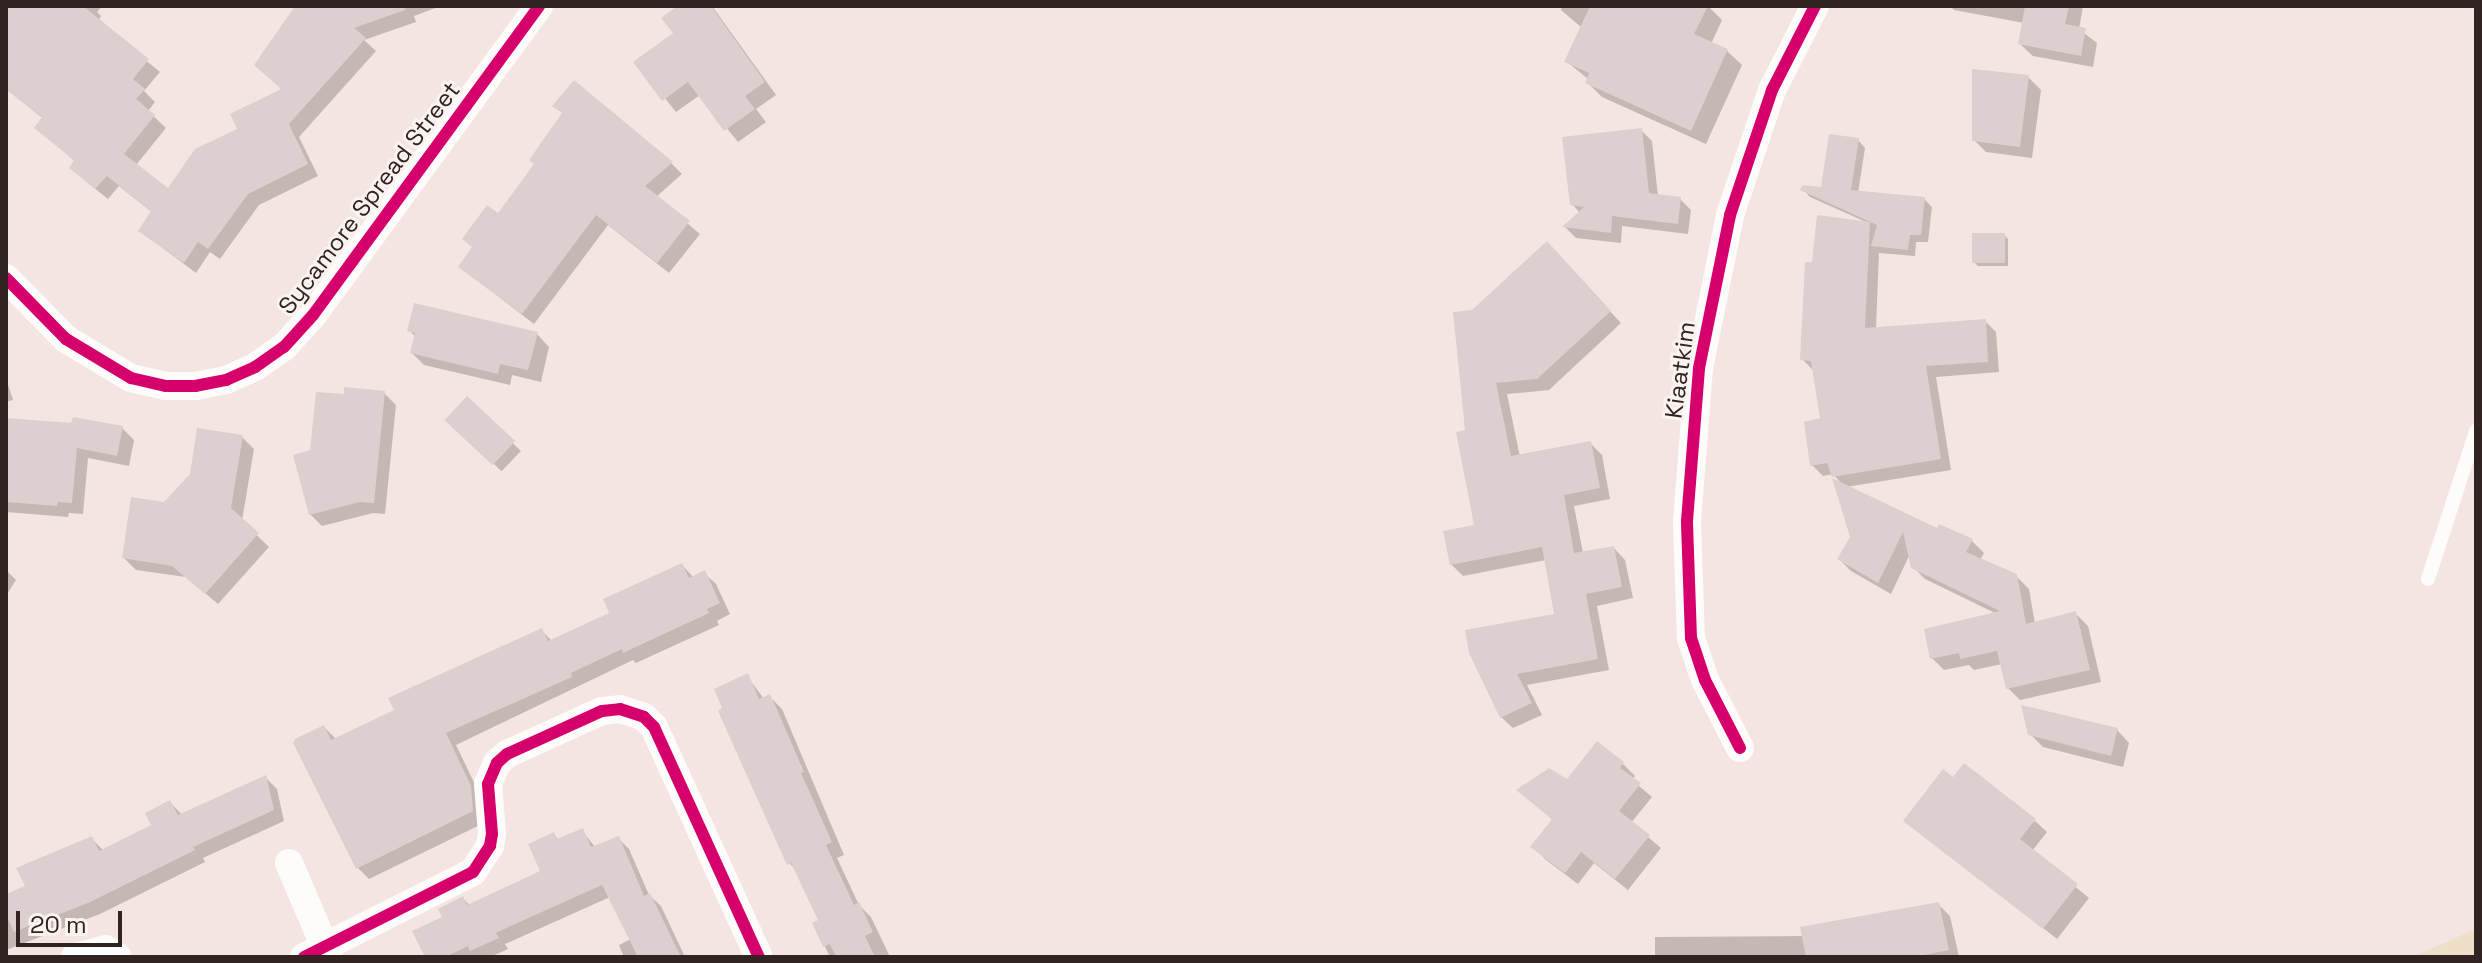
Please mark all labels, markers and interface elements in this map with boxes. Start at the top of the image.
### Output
street label: Sycamore Spread Street [272,76,466,320]
street label: Kiaatkim [1659,320,1701,420]
scale bar [20,895,126,945]
text: 20 m [30,909,87,940]

